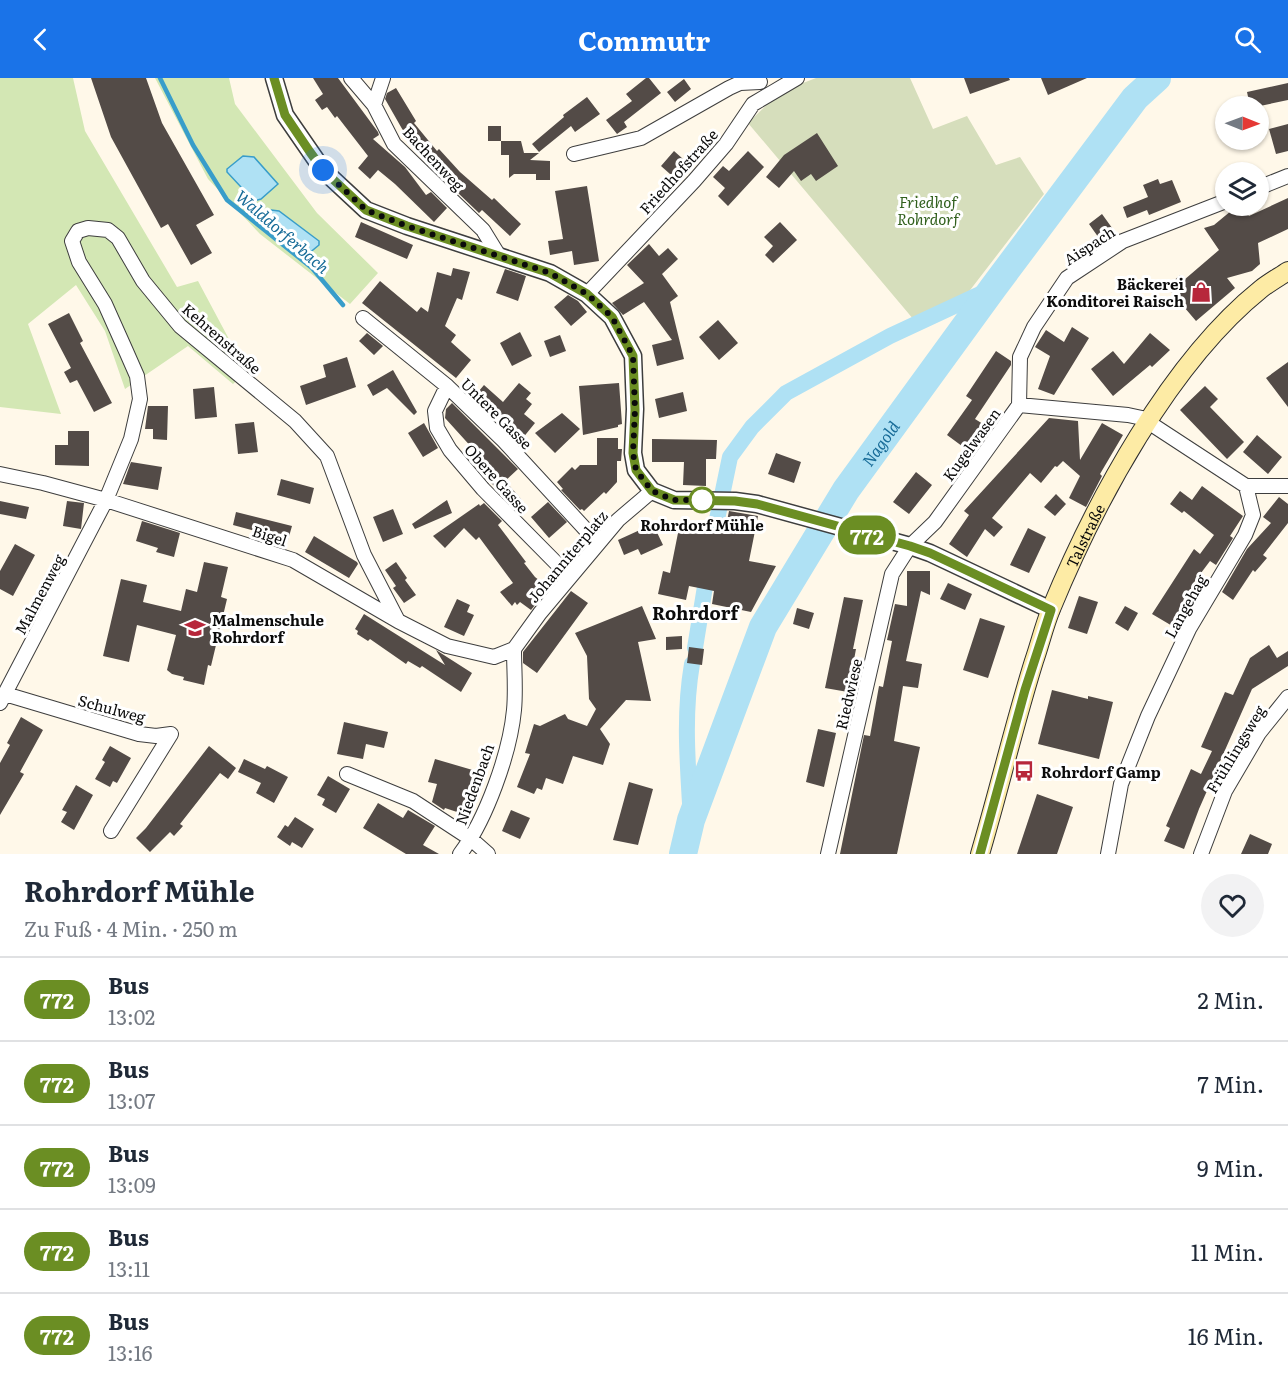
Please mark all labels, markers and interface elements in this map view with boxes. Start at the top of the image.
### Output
text: Commutr [578,19,710,59]
icon: back [24,23,57,56]
icon: search [1231,23,1264,56]
north arrow [1215,96,1269,150]
map controls [1215,96,1269,216]
street label: Bachenweg [398,121,470,196]
street label: Friedhofstraße [633,123,723,219]
your location [308,155,338,185]
button: layers [1215,162,1269,216]
water label: Walddorferbach [231,184,336,279]
park label: Friedhof Rohrdorf [897,190,961,230]
street label: Aispach [1059,220,1119,270]
place label: Bäckerei Konditorei Raisch [1046,272,1185,312]
shop icon: Bäckerei Konditorei Raisch [1189,280,1213,304]
street label: Kehrenstraße [177,297,267,379]
street label: Untere Gasse [456,372,538,454]
street label: Kugelwasen [937,403,1006,485]
water label: Nagold [855,415,905,471]
street label: Obere Gasse [460,438,535,518]
marker: Rohrdorf Mühle [689,487,715,513]
street label: Talstraße [1059,499,1110,571]
street label: Johanniterplatz [521,505,613,607]
place label: Rohrdorf Mühle [640,513,764,536]
line badge: 772 [832,516,902,554]
street label: Bigel [250,519,290,551]
text: 772 [850,520,884,551]
street label: Malmenweg [8,549,70,638]
street label: Langehag [1158,570,1212,642]
district label: Rohrdorf [652,599,740,626]
place label: Malmenschule Rohrdorf [212,608,324,648]
school or university icon: Malmenschule Rohrdorf [183,616,207,640]
street label: Riedwiese [829,656,867,732]
street label: Schulweg [76,688,149,728]
street label: Frühlingsweg [1200,700,1271,797]
street label: Niedenbach [449,740,499,828]
bus stop icon: Rohrdorf Gamp [1012,759,1036,783]
place label: Rohrdorf Gamp [1041,760,1161,783]
text: Rohrdorf Mühle [24,869,255,911]
button: heart [1201,874,1264,937]
text: Zu Fuß · 4 Min. · 250 m [24,913,238,943]
text: Bus [108,968,149,1001]
text: 2 Min. [1197,983,1264,1016]
text: 772 [40,984,74,1015]
text: 13:02 [108,1001,155,1031]
text: Bus [108,1052,149,1085]
text: 7 Min. [1197,1067,1264,1100]
text: 772 [40,1068,74,1099]
text: 13:07 [108,1085,155,1115]
text: Bus [108,1136,149,1169]
text: 9 Min. [1197,1151,1264,1184]
text: 772 [40,1152,74,1183]
text: 13:09 [108,1169,156,1199]
text: Bus [108,1220,149,1253]
text: 11 Min. [1191,1235,1264,1268]
text: 772 [40,1236,74,1267]
text: 13:11 [108,1253,150,1283]
text: Bus [108,1304,149,1337]
text: 16 Min. [1188,1319,1264,1352]
text: 772 [40,1320,74,1351]
text: 13:16 [108,1337,153,1367]

